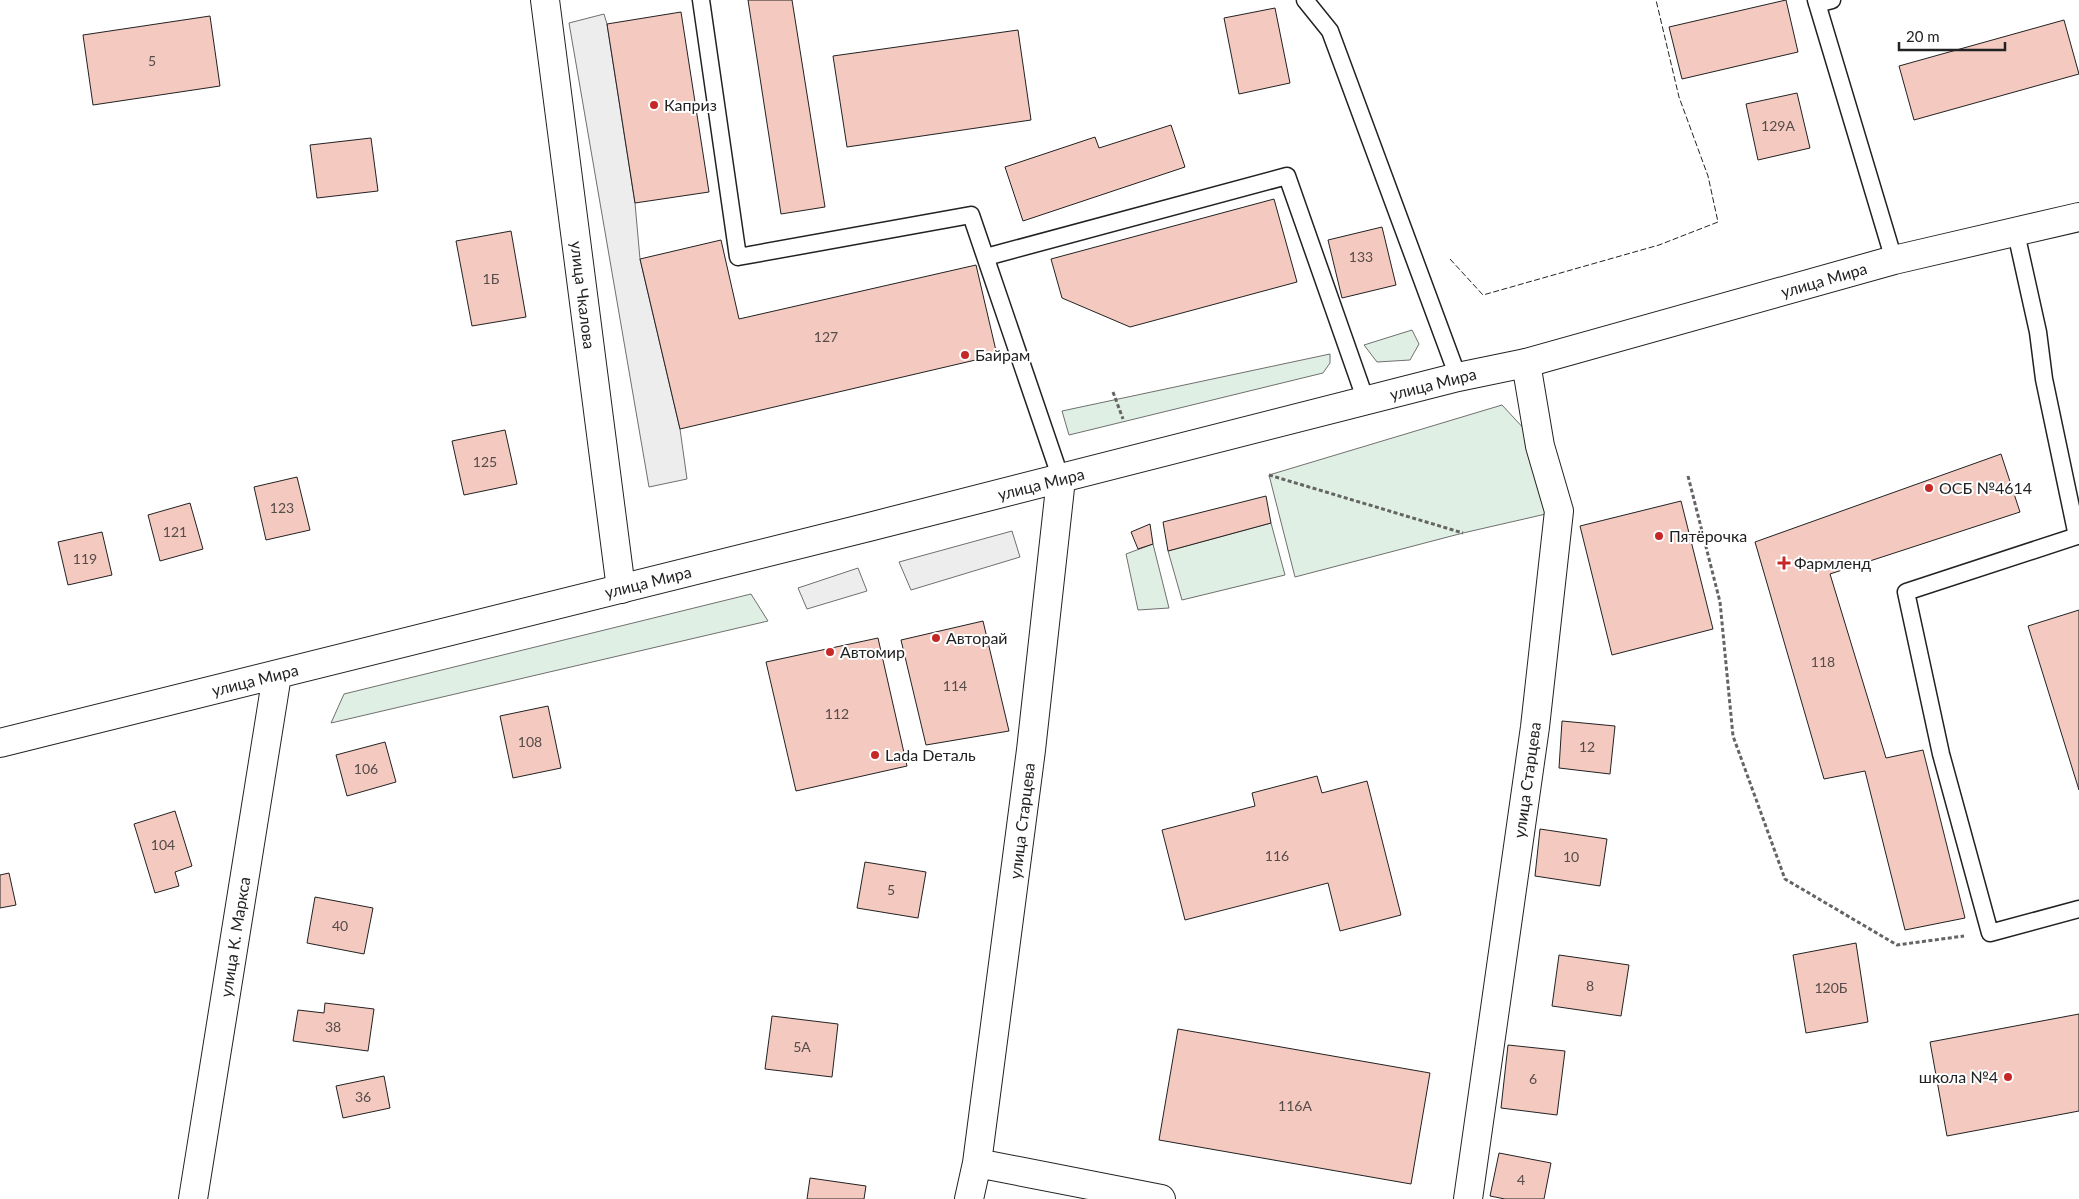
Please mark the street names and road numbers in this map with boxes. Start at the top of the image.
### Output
street label: улица Чкалова [567,240,600,350]
street label: улица Мира [1779,258,1869,301]
street label: улица Мира [1388,364,1478,403]
street label: улица Мира [996,464,1086,503]
street label: улица Мира [603,562,693,601]
street label: улица Мира [210,660,300,699]
street label: улица Старцева [1509,721,1544,839]
street label: улица Старцева [1005,762,1038,880]
street label: улица К. Маркса [216,875,253,998]

